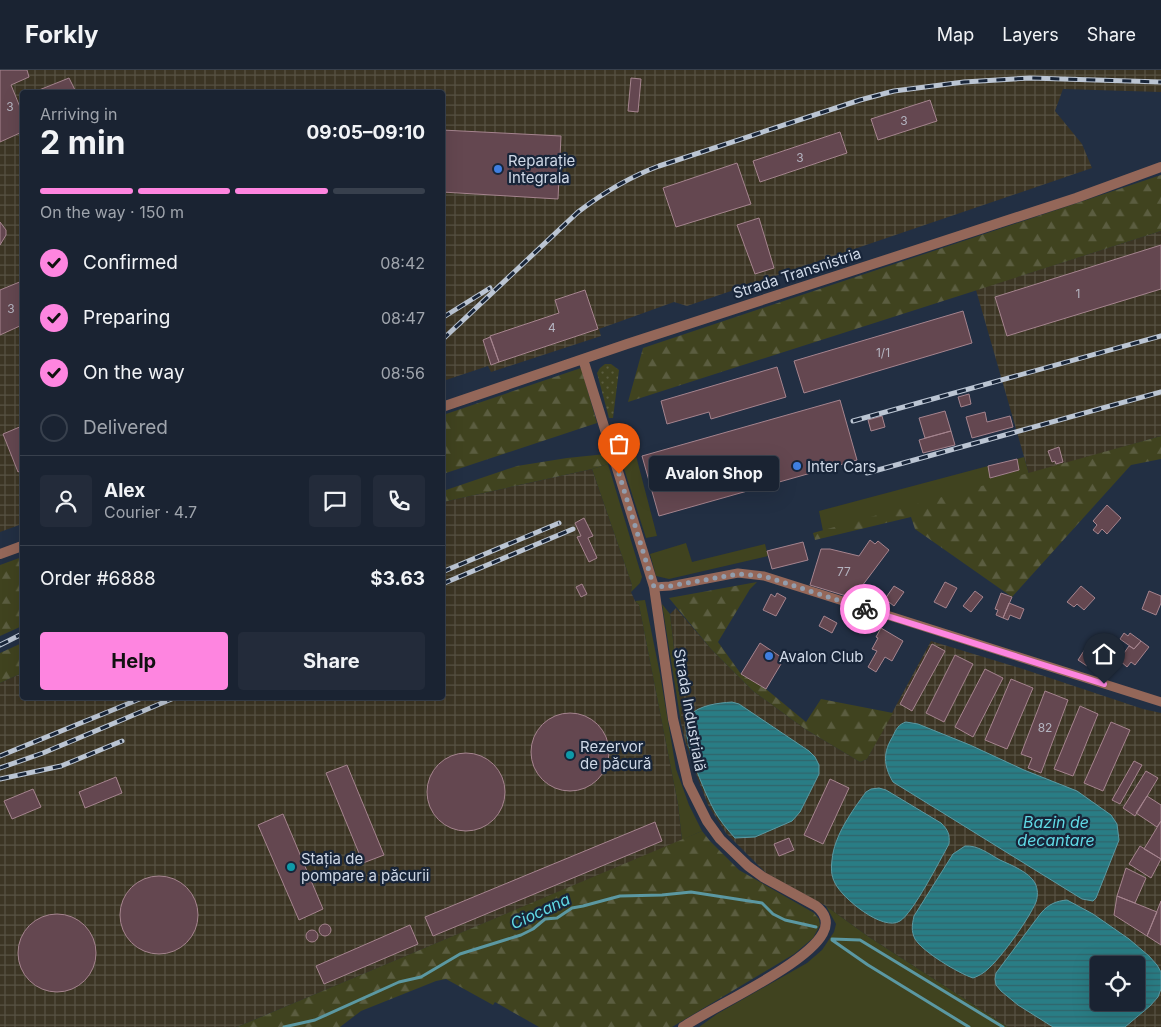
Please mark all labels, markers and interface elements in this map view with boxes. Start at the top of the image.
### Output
text: Forkly [25,20,98,49]
text: Map [937,24,974,45]
text: Layers [1002,24,1059,45]
text: Share [1087,24,1136,45]
house number: 3 [6,99,14,114]
text: Arriving in [40,104,117,124]
house number: 3 [900,113,908,128]
text: 09:05–09:10 [307,121,425,144]
text: 2 min [40,123,126,162]
house number: 3 [796,150,804,165]
place label: Reparație Integrala [508,151,575,187]
marker: Reparație Integrala [492,163,504,175]
text: On the way · 150 m [40,202,184,222]
street label: Strada Transnistria [731,243,863,303]
icon: check [40,249,68,277]
text: Confirmed [83,251,178,274]
text: 08:42 [380,253,425,273]
house number: 1 [1076,286,1080,301]
house number: 3 [7,301,15,316]
icon: check [40,304,68,332]
text: Preparing [83,306,170,329]
text: 08:47 [381,308,425,328]
house number: 4 [548,320,556,335]
house number: 1/1 [876,345,890,360]
icon: check [40,359,68,387]
text: On the way [83,361,185,384]
text: 08:56 [381,363,425,383]
text: Delivered [83,416,168,439]
pin [598,423,640,474]
icon: bag [605,430,633,458]
callout: Avalon Shop [649,456,779,492]
place label: Inter Cars [807,457,876,476]
marker: Inter Cars [791,460,803,472]
text: Avalon Shop [665,463,763,483]
button: person [40,475,92,527]
button: chat [309,475,361,527]
button: phone [373,475,425,527]
text: Alex [104,479,145,502]
text: Courier · 4.7 [104,502,197,522]
house number: 77 [837,564,851,579]
text: Order #6888 [40,567,156,590]
text: $3.63 [370,567,425,590]
courier [840,584,890,634]
icon: bike [851,595,879,623]
button: Help [40,632,228,690]
button: Share [238,632,425,690]
pin [1083,633,1125,684]
icon: home [1090,640,1118,668]
street label: Strada Industrială [670,647,710,773]
place label: Avalon Club [779,647,863,666]
marker: Avalon Club [763,650,775,662]
house number: 82 [1038,720,1052,735]
place label: Rezervor de păcură [580,737,651,773]
marker: Rezervor de păcură [564,749,576,761]
water label: Bazin de decantare [1017,812,1095,850]
place label: Stația de pompare a păcurii [301,849,429,885]
marker: Stația de pompare a păcurii [285,861,297,873]
water label: Ciocana [507,888,573,933]
map controls [1090,956,1145,1011]
button: locate [1090,956,1145,1011]

